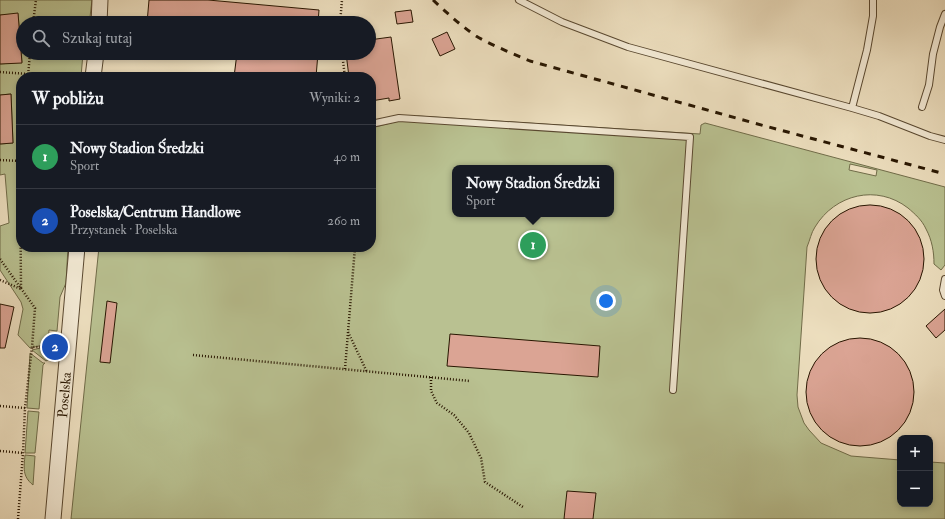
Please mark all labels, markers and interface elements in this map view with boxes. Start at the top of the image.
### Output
search box [16,16,376,60]
icon: search [30,27,52,49]
text: Szukaj tutaj [62,29,132,48]
text: W pobliżu [32,88,104,109]
text: Wyniki: 2 [309,90,360,106]
text: Nowy Stadion Średzki [70,139,204,158]
text: 1 [43,149,47,165]
text: 40 m [334,149,360,165]
text: Sport [70,158,99,174]
popup [452,165,614,217]
text: Nowy Stadion Średzki [466,174,600,193]
text: Sport [466,193,495,209]
text: Poselska/Centrum Handlowe [70,203,241,222]
text: 2 [42,213,48,229]
text: 260 m [327,213,360,229]
text: Przystanek · Poselska [70,222,177,238]
pin: 1 [520,230,546,260]
your location [596,291,616,311]
pin: 2 [42,332,68,362]
street label: Poselska [54,371,75,419]
map controls [897,435,933,507]
button: + [897,435,933,471]
button: − [897,471,933,507]

